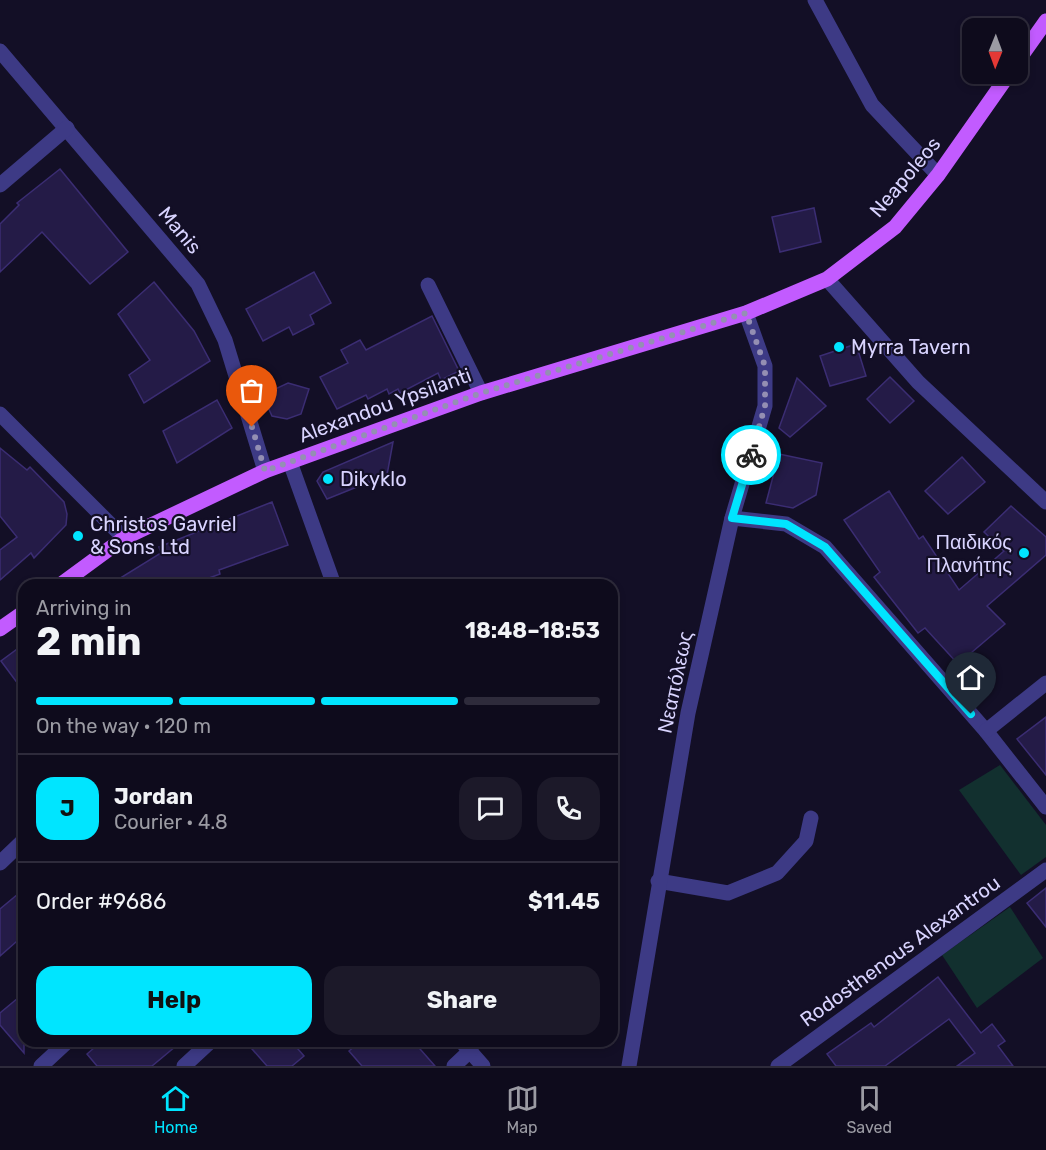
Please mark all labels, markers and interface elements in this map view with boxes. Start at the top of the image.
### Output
north arrow [962,18,1028,84]
map controls [962,18,1028,84]
street label: Neapoleos [865,132,945,222]
street label: Manis [153,202,207,258]
place label: Myrra Tavern [851,335,971,359]
marker: Myrra Tavern [832,340,846,354]
street label: Alexandou Ypsilanti [295,363,475,447]
pin [226,365,277,427]
icon: bag [235,374,268,407]
courier [721,425,781,485]
icon: bike [735,439,768,472]
place label: Dikyklo [340,467,407,491]
marker: Dikyklo [321,472,335,486]
place label: Christos Gavriel & Sons Ltd [90,512,237,559]
marker: Christos Gavriel & Sons Ltd [71,529,85,543]
place label: Παιδικός Πλανήτης [927,530,1012,577]
marker: Παιδικός Πλανήτης [1017,546,1031,560]
text: Arriving in [36,596,131,620]
text: 18:48–18:53 [465,617,600,644]
text: 2 min [36,619,142,665]
street label: Νεαπόλεως [652,628,698,735]
pin [945,652,996,714]
icon: home [954,661,987,694]
text: On the way · 120 m [36,714,211,738]
button: chat [459,777,522,840]
button: phone [537,777,600,840]
text: Jordan [114,783,193,810]
text: J [60,795,75,822]
text: Courier · 4.8 [114,810,228,834]
street label: Rodosthenous Alexantrou [795,870,1005,1032]
text: Order #9686 [36,888,166,915]
text: $11.45 [528,888,600,915]
button: Help [36,966,312,1035]
button: Share [324,966,600,1035]
tab: Home [154,1082,198,1137]
tab: Map [506,1082,539,1137]
tab: Saved [846,1082,892,1137]

